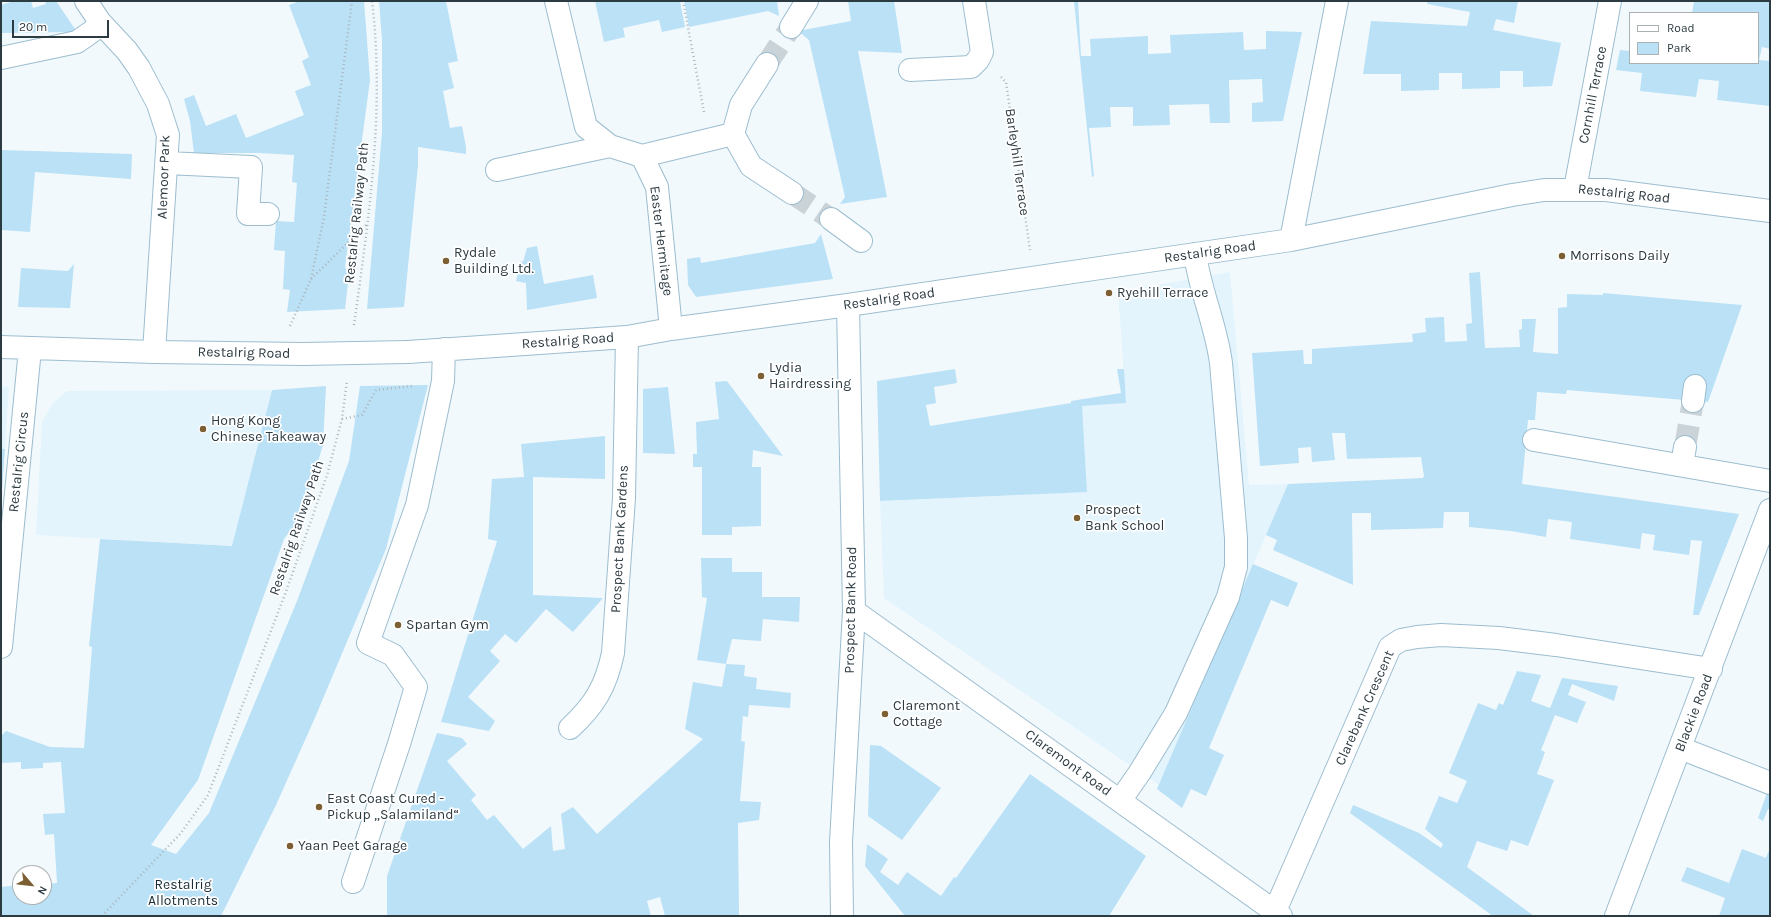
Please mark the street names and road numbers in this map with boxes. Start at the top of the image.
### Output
street label: Cornhill Terrace [1575,45,1611,145]
street label: Barleyhill Terrace [1001,107,1033,217]
street label: Alemoor Park [154,135,174,219]
street label: Restalrig Railway Path [341,142,373,284]
street label: Restalrig Road [1577,181,1671,207]
street label: Easter Hermitage [646,185,676,297]
street label: Restalrig Road [1163,237,1257,267]
street label: Restalrig Road [842,284,936,314]
street label: Restalrig Road [521,329,615,353]
street label: Restalrig Road [198,344,290,362]
street label: Restalrig Circus [5,411,33,513]
street label: Restalrig Railway Path [266,458,328,598]
street label: Prospect Bank Gardens [608,465,632,613]
street label: Prospect Bank Road [841,546,861,674]
street label: Clarebank Crescent [1332,648,1398,768]
street label: Blackie Road [1671,672,1717,754]
street label: Claremont Road [1022,726,1114,800]

